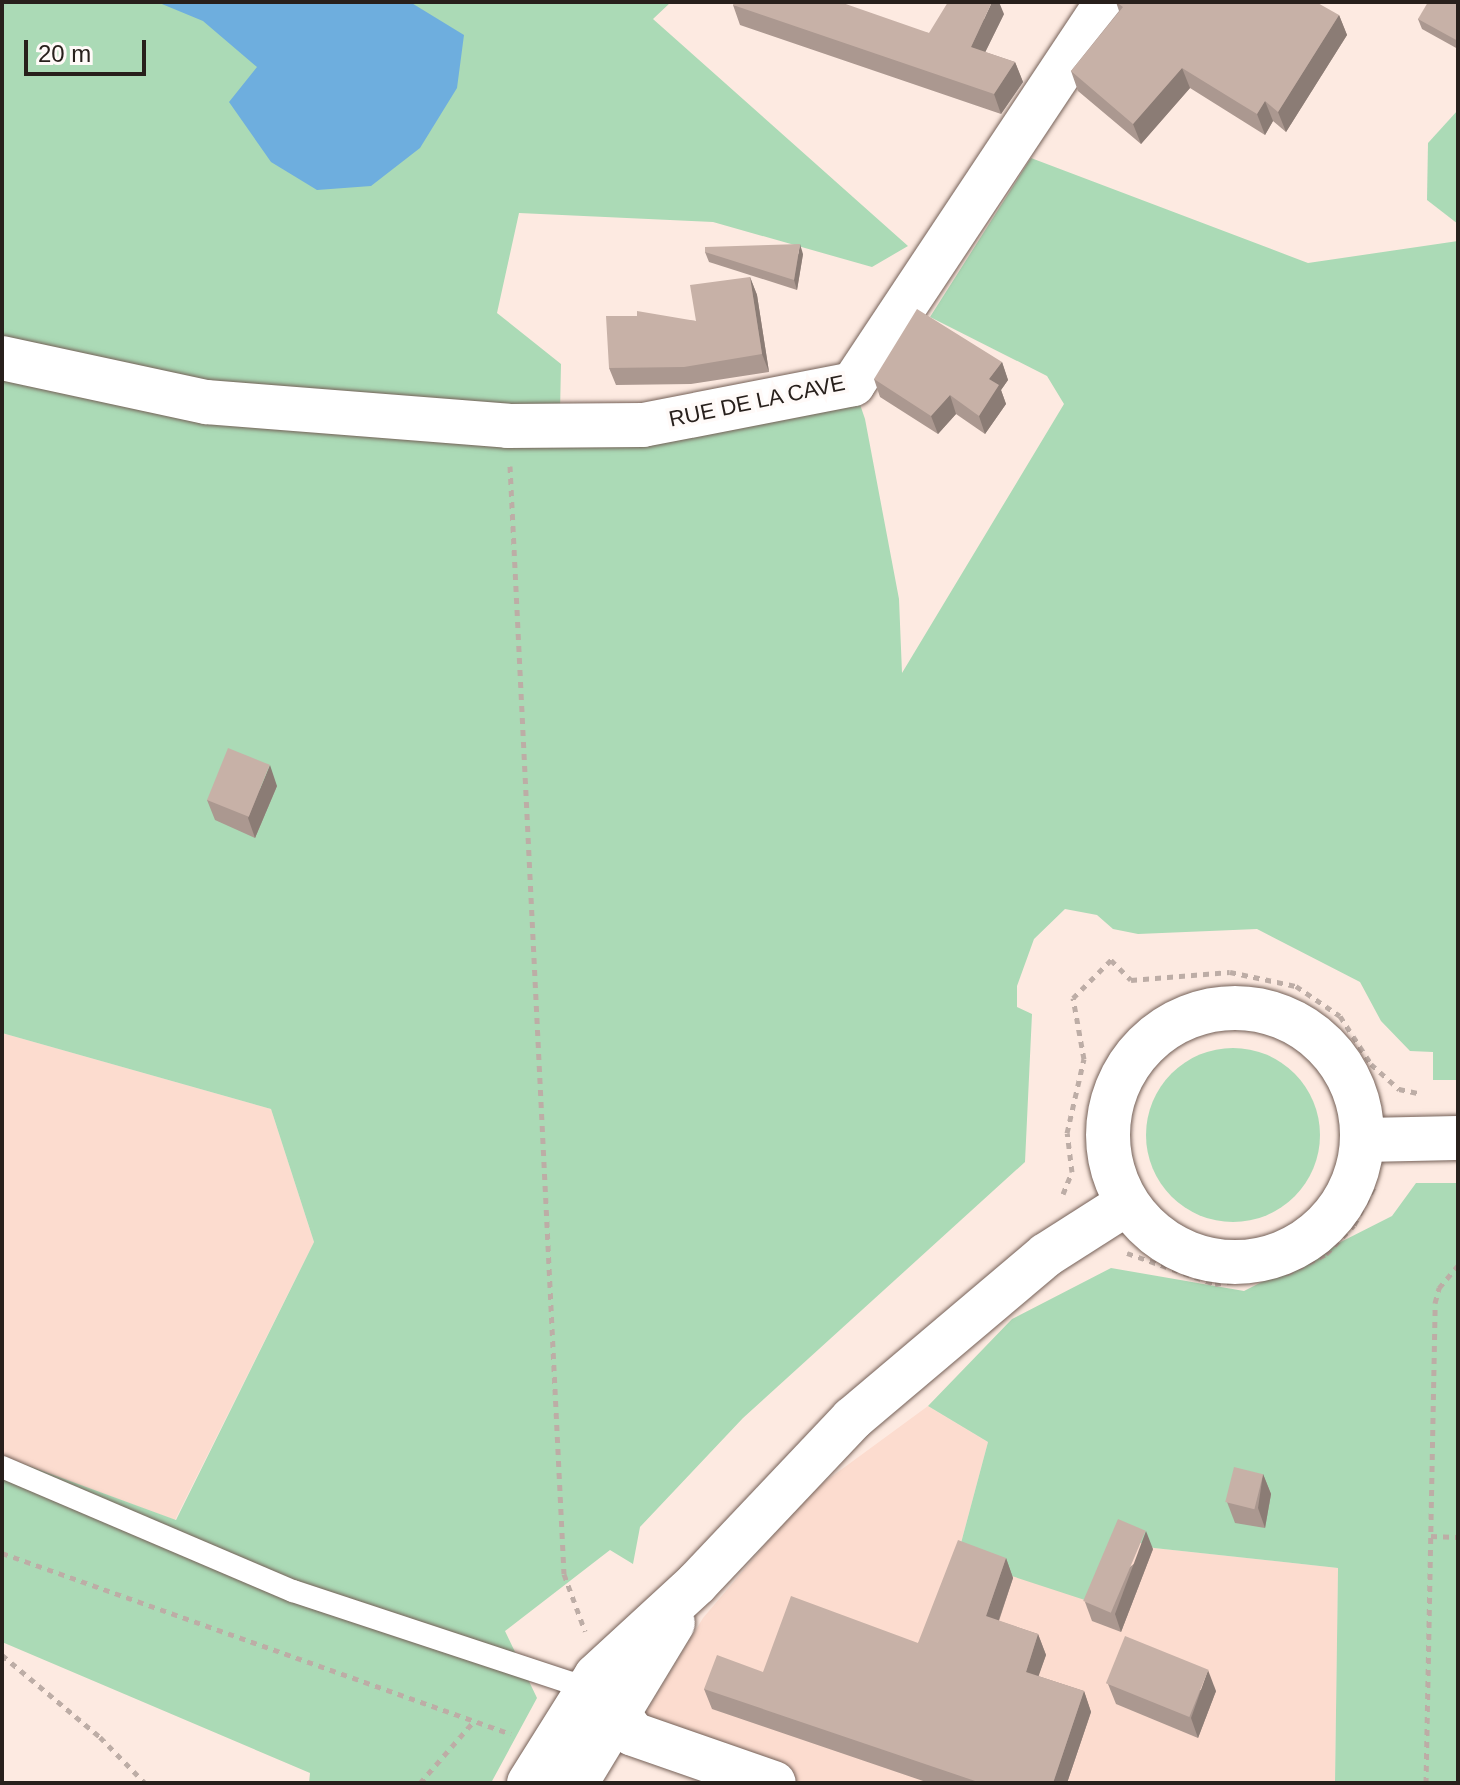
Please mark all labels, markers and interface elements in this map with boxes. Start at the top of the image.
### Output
scale bar [28,24,150,74]
text: 20 m [38,40,91,67]
street label: RUE DE LA CAVE [666,369,848,433]

